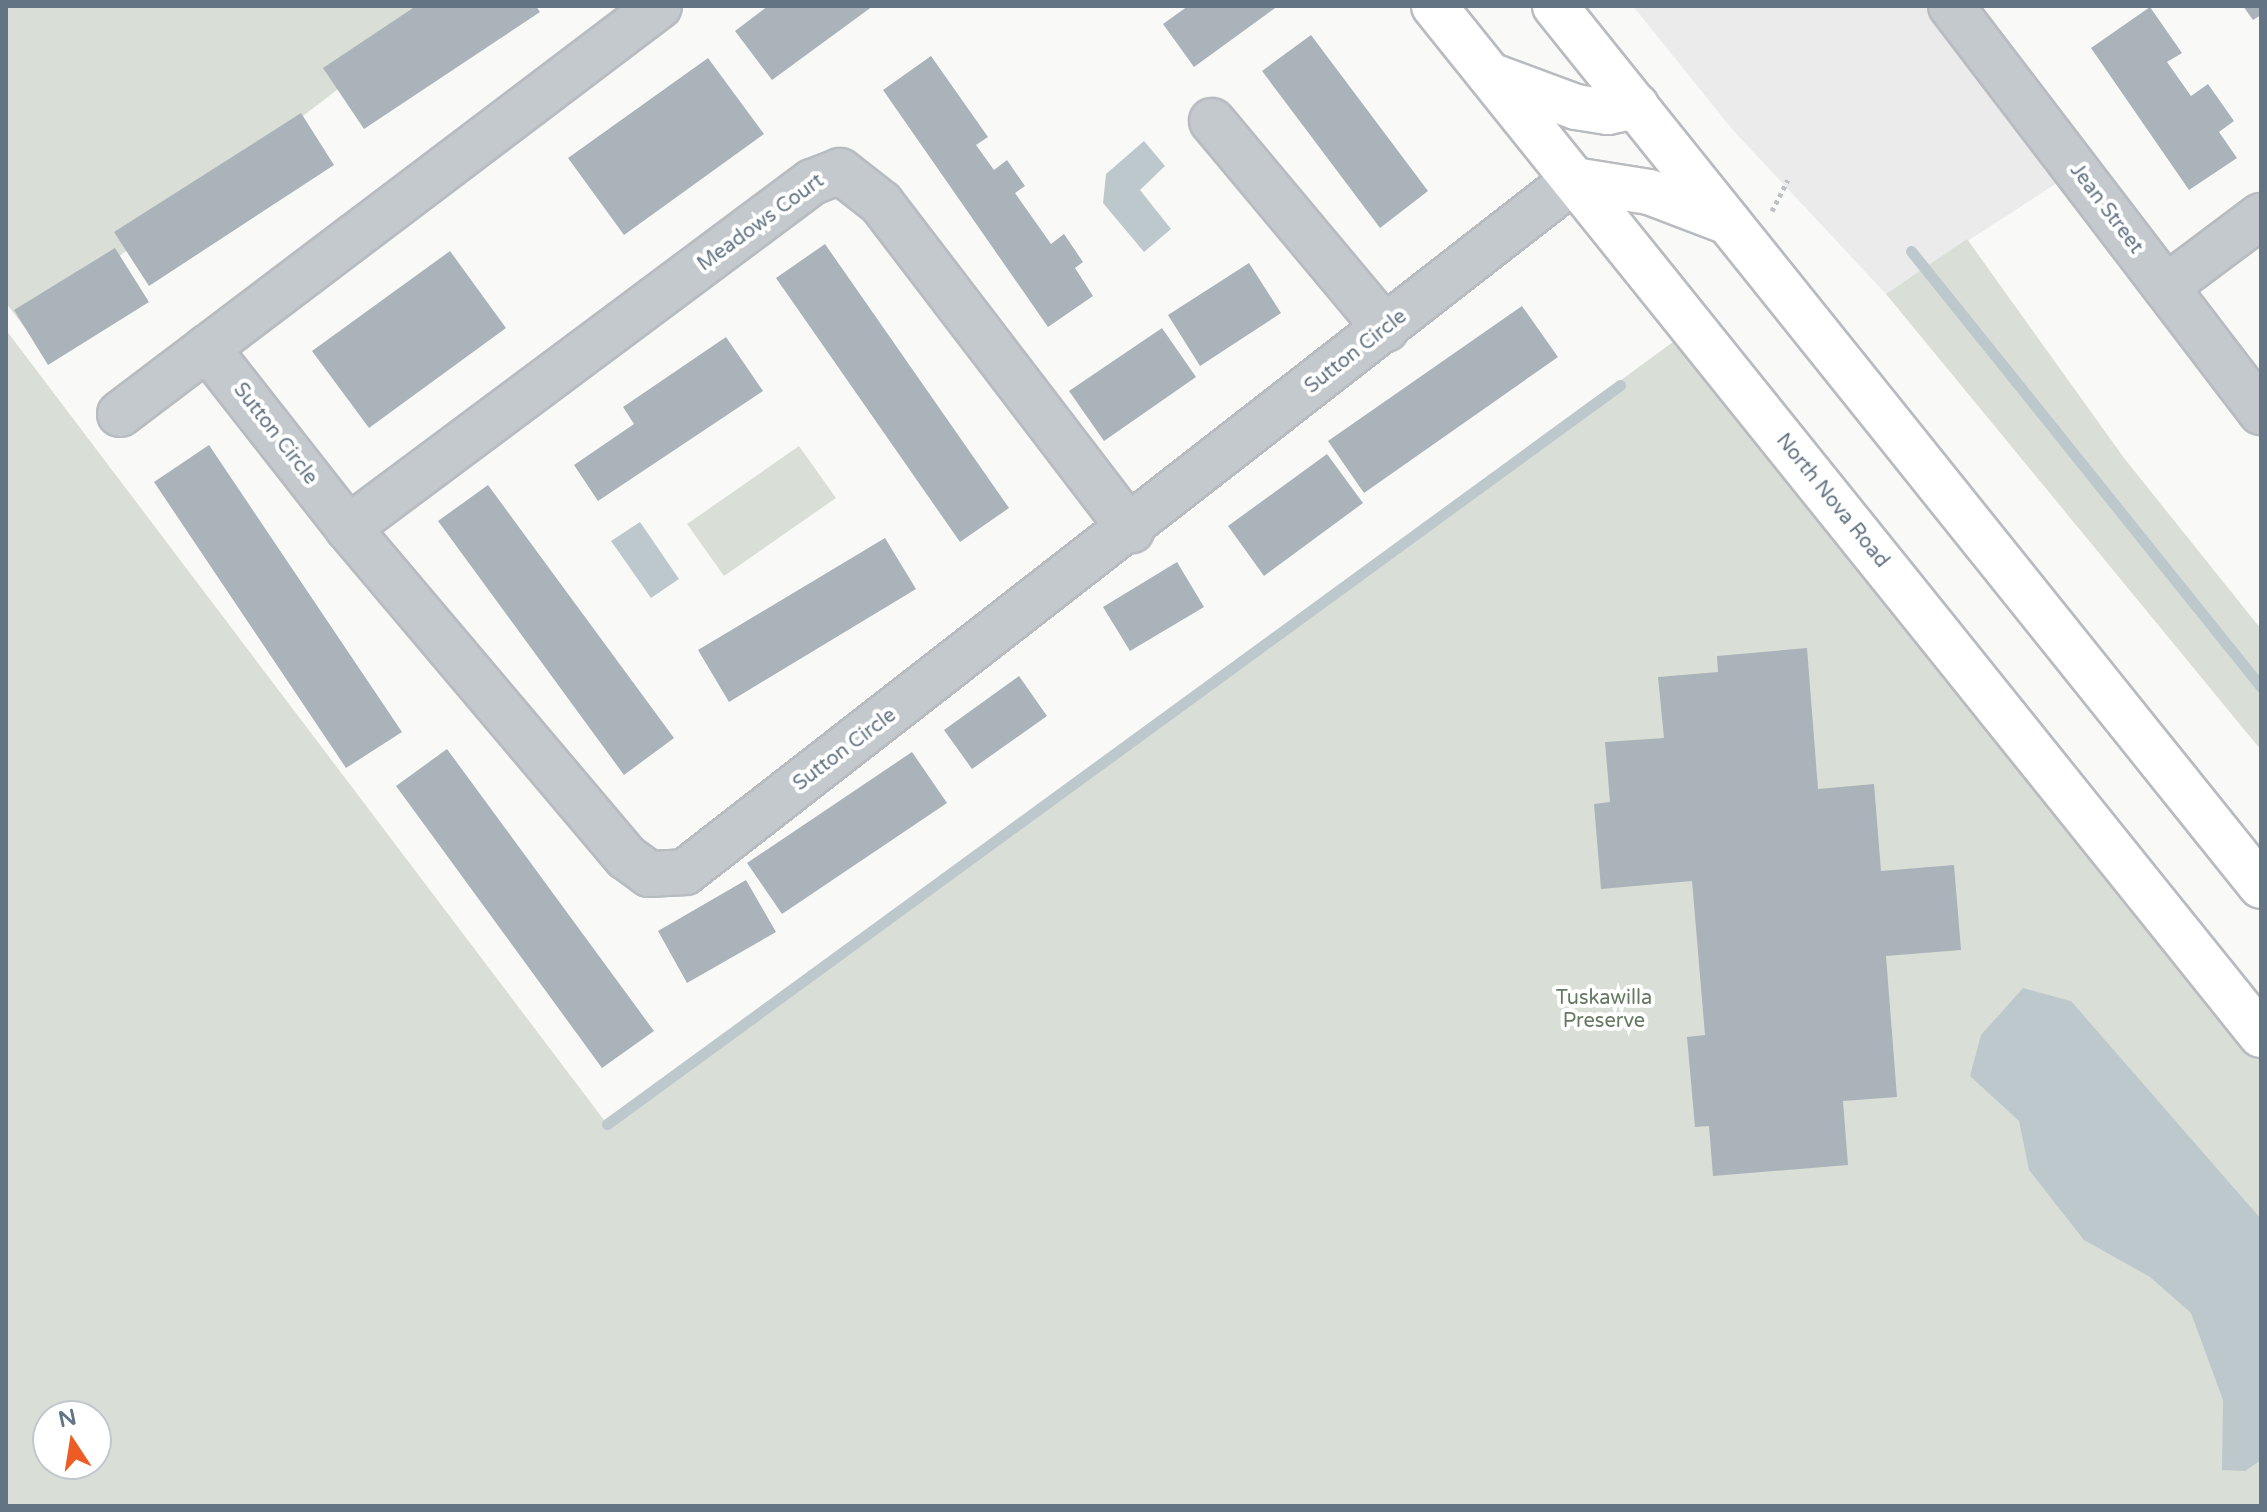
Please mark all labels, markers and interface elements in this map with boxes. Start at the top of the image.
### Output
street label: Jean Street [2064,159,2148,259]
street label: Meadows Court [693,169,829,277]
street label: Sutton Circle [1300,305,1412,399]
street label: Sutton Circle [228,378,322,490]
street label: North Nova Road [1771,429,1893,573]
street label: Sutton Circle [789,704,901,796]
park label: Tuskawilla Preserve [1556,987,1652,1034]
north arrow [32,1400,112,1480]
text: N [56,1404,79,1433]

